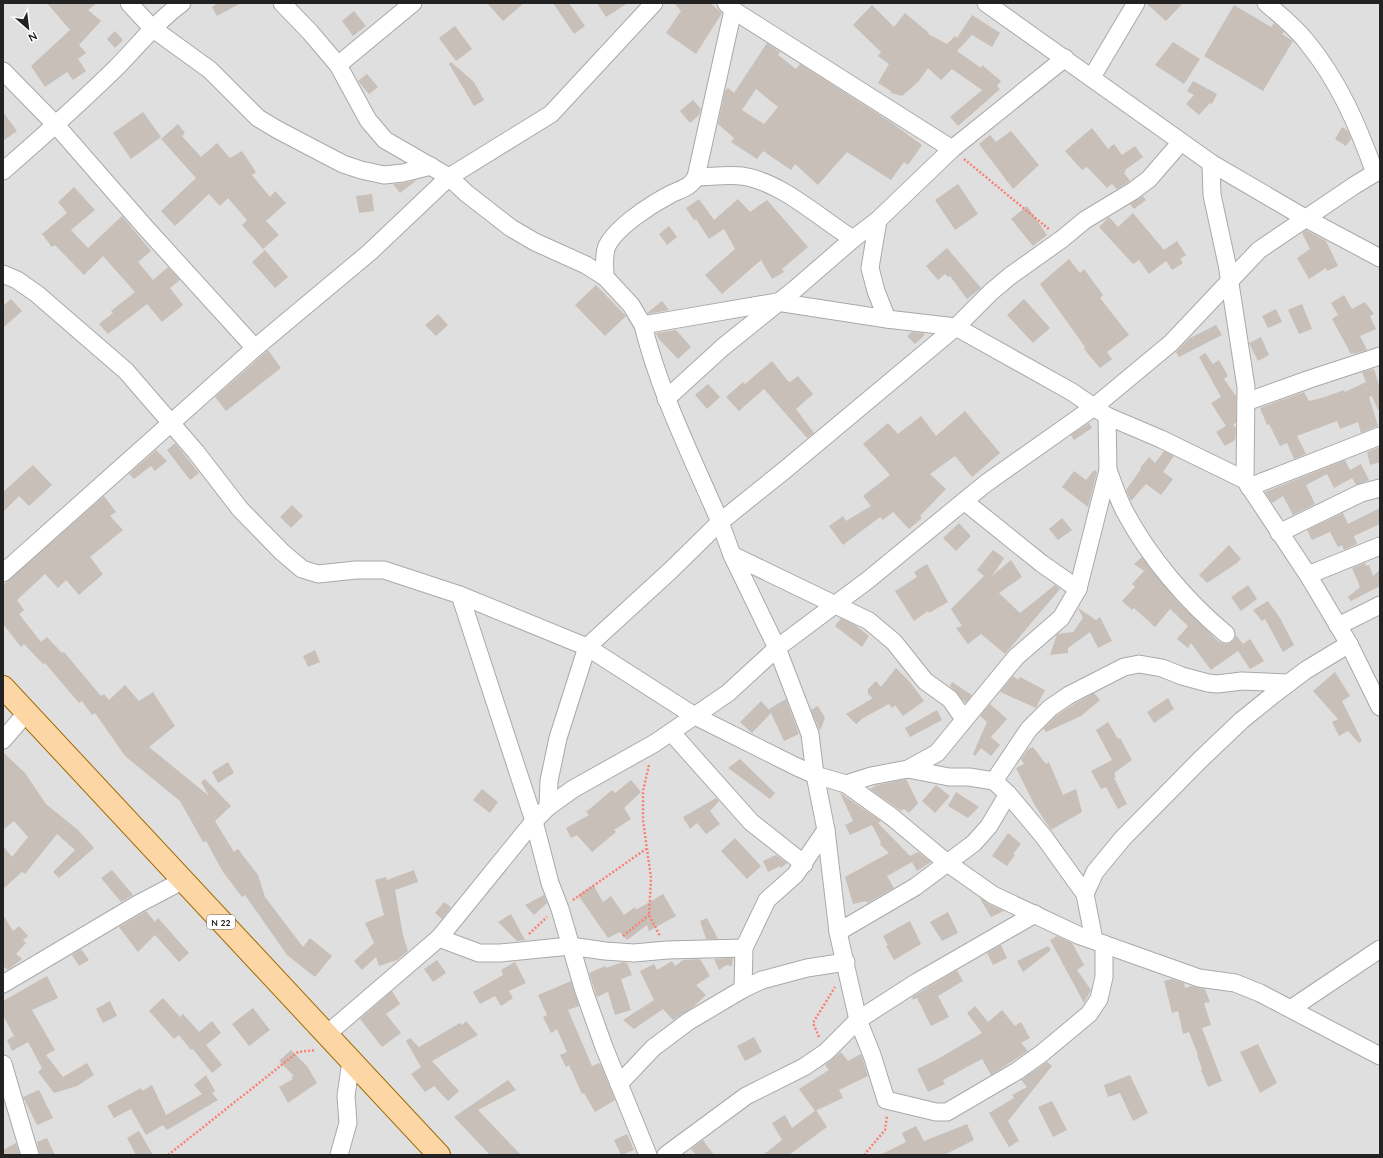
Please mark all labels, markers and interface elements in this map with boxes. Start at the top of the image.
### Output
north arrow [8,8,48,48]
text: N [26,29,40,45]
road number: N 22 [207,915,235,929]

